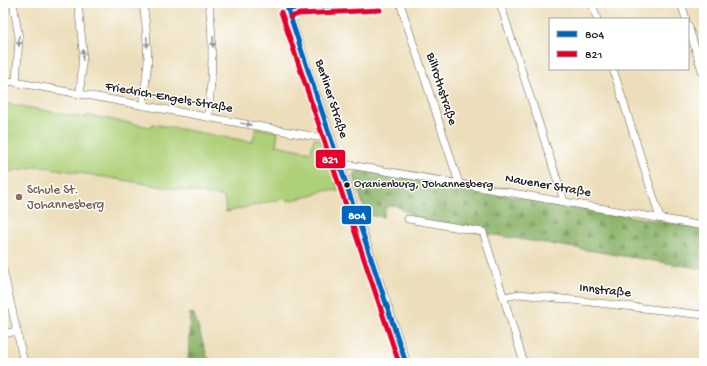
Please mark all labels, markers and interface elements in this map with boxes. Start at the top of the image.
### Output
legend [549,18,689,70]
text: 804 [585,29,604,43]
one-way arrow [16,35,22,48]
one-way arrow [144,36,150,49]
one-way arrow [210,36,216,49]
one-way arrow [79,49,86,61]
text: 821 [585,49,602,63]
street label: Billrothstraße [422,50,460,127]
street label: Berliner Straße [311,57,351,141]
street label: Friedrich-Engels-Straße [103,79,234,117]
one-way arrow [240,122,252,128]
line badge: 821 [315,149,346,169]
text: 821 [322,155,338,167]
street label: Nauener Straße [504,171,592,201]
place label: Oranienburg, Johannesberg [354,178,493,192]
marker: Oranienburg, Johannesberg [342,180,352,190]
place label: Schule St. Johannesberg [27,183,104,213]
marker: Schule St. Johannesberg [14,192,24,202]
line badge: 804 [341,205,372,225]
text: 804 [348,211,367,223]
street label: Innstraße [578,281,632,301]

